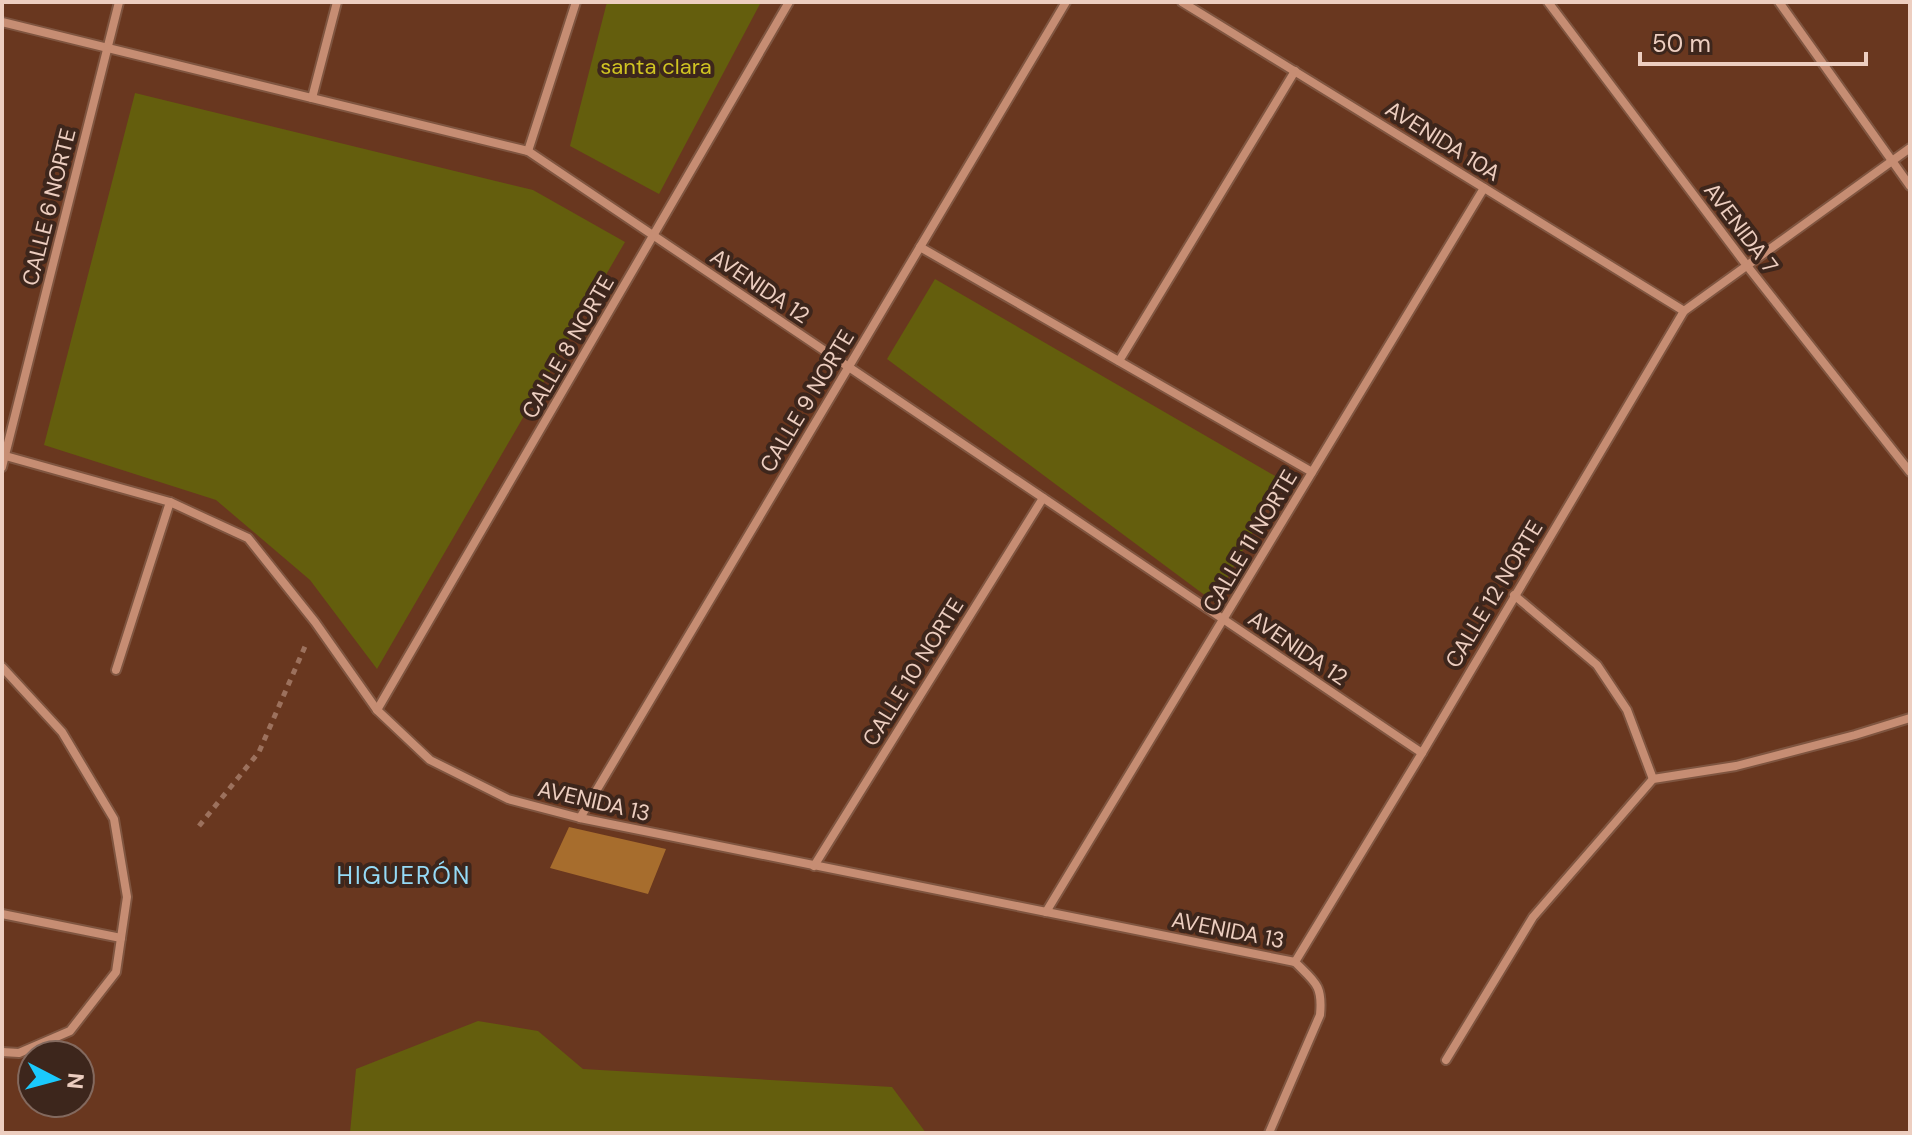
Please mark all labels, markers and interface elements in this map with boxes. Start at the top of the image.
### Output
scale bar [1640,16,1866,66]
text: 50 m [1652,28,1711,59]
park label: santa clara [600,52,712,81]
street label: AVENIDA 10A [1380,94,1506,188]
street label: CALLE 6 NORTE [15,125,83,289]
street label: AVENIDA 7 [1697,177,1785,279]
street label: AVENIDA 12 [705,242,815,330]
street label: CALLE 8 NORTE [515,270,621,424]
street label: CALLE 9 NORTE [753,324,861,478]
street label: CALLE 11 NORTE [1196,464,1304,618]
street label: CALLE 12 NORTE [1439,515,1549,673]
street label: CALLE 10 NORTE [856,593,970,751]
street label: AVENIDA 12 [1243,604,1353,692]
street label: AVENIDA 13 [535,774,653,828]
district label: HIGUERÓN [337,860,471,891]
street label: AVENIDA 13 [1169,905,1287,955]
north arrow [16,1039,96,1119]
text: N [60,1072,91,1091]

